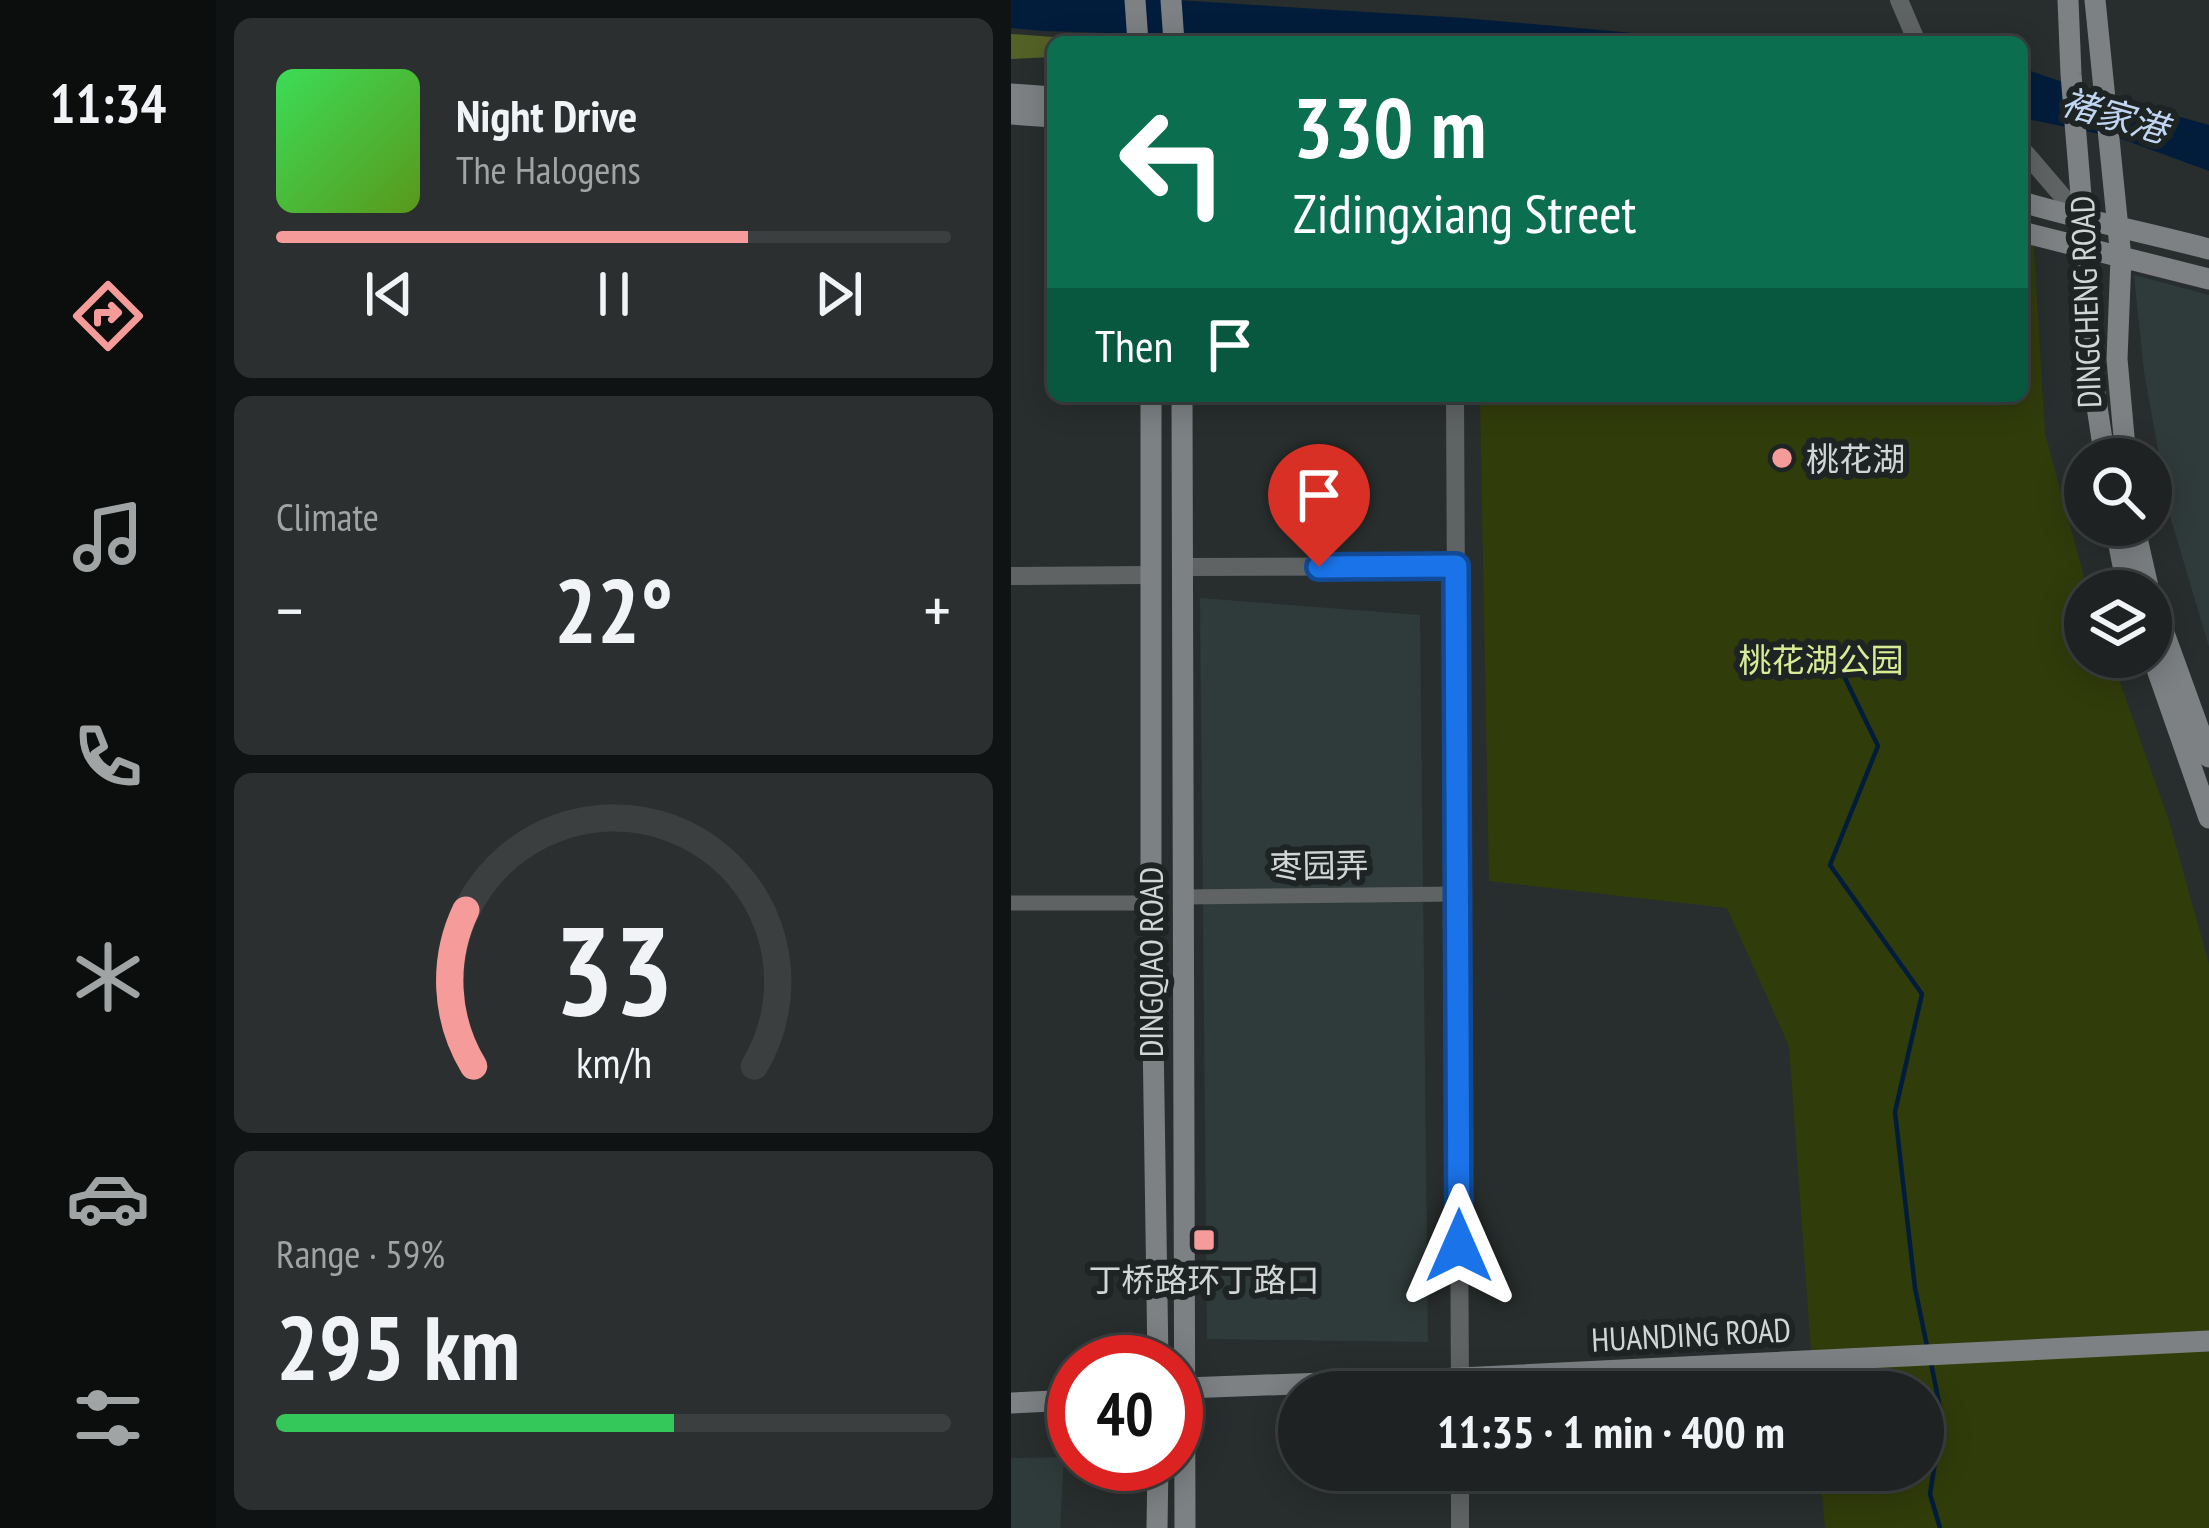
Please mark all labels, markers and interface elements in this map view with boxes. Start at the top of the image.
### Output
text: 11:34 [50,68,166,138]
text: 330 m [1293,72,1486,181]
water label: 褚家港 [2057,78,2178,154]
icon: left [1095,84,1251,240]
text: Night Drive [456,86,637,144]
text: The Halogens [456,144,641,195]
text: Zidingxiang Street [1293,178,1636,248]
street label: DINGCHENG ROAD [2060,195,2110,409]
icon: previous [356,261,422,327]
icon: pause [581,261,647,327]
icon: next [806,261,872,327]
icon: directions [66,274,150,358]
icon: arrive [1197,312,1263,378]
text: Then [1095,316,1173,374]
place label: 桃花湖 [1806,437,1905,480]
map controls [2064,438,2172,678]
button: search [2064,438,2172,546]
pin [1268,444,1370,567]
marker: 桃花湖 [1769,445,1795,471]
icon: arrive [1286,462,1352,528]
text: Climate [276,491,379,542]
icon: music [66,495,150,579]
text: 22° [554,551,673,668]
text: − [276,567,303,652]
text: + [924,567,951,652]
button: layers [2064,570,2172,678]
park label: 桃花湖公园 [1739,638,1904,681]
icon: phone [66,715,150,799]
street label: 枣园弄 [1269,843,1369,887]
street label: DINGQIAO ROAD [1129,867,1172,1057]
text: 33 [554,888,673,1049]
icon: climate [66,935,150,1019]
text: km/h [575,1034,652,1090]
icon: car [66,1156,150,1240]
position arrow [1396,1183,1522,1309]
marker: 丁桥路环丁路口 [1191,1227,1217,1253]
text: Range · 59% [276,1228,445,1279]
place label: 丁桥路环丁路口 [1089,1258,1320,1301]
text: 295 km [276,1288,520,1405]
street label: HUANDING ROAD [1590,1307,1792,1361]
speed limit sign: 40 [1047,1335,1203,1491]
icon: filters [66,1376,150,1460]
text: 11:35 · 1 min · 400 m [1437,1402,1785,1460]

